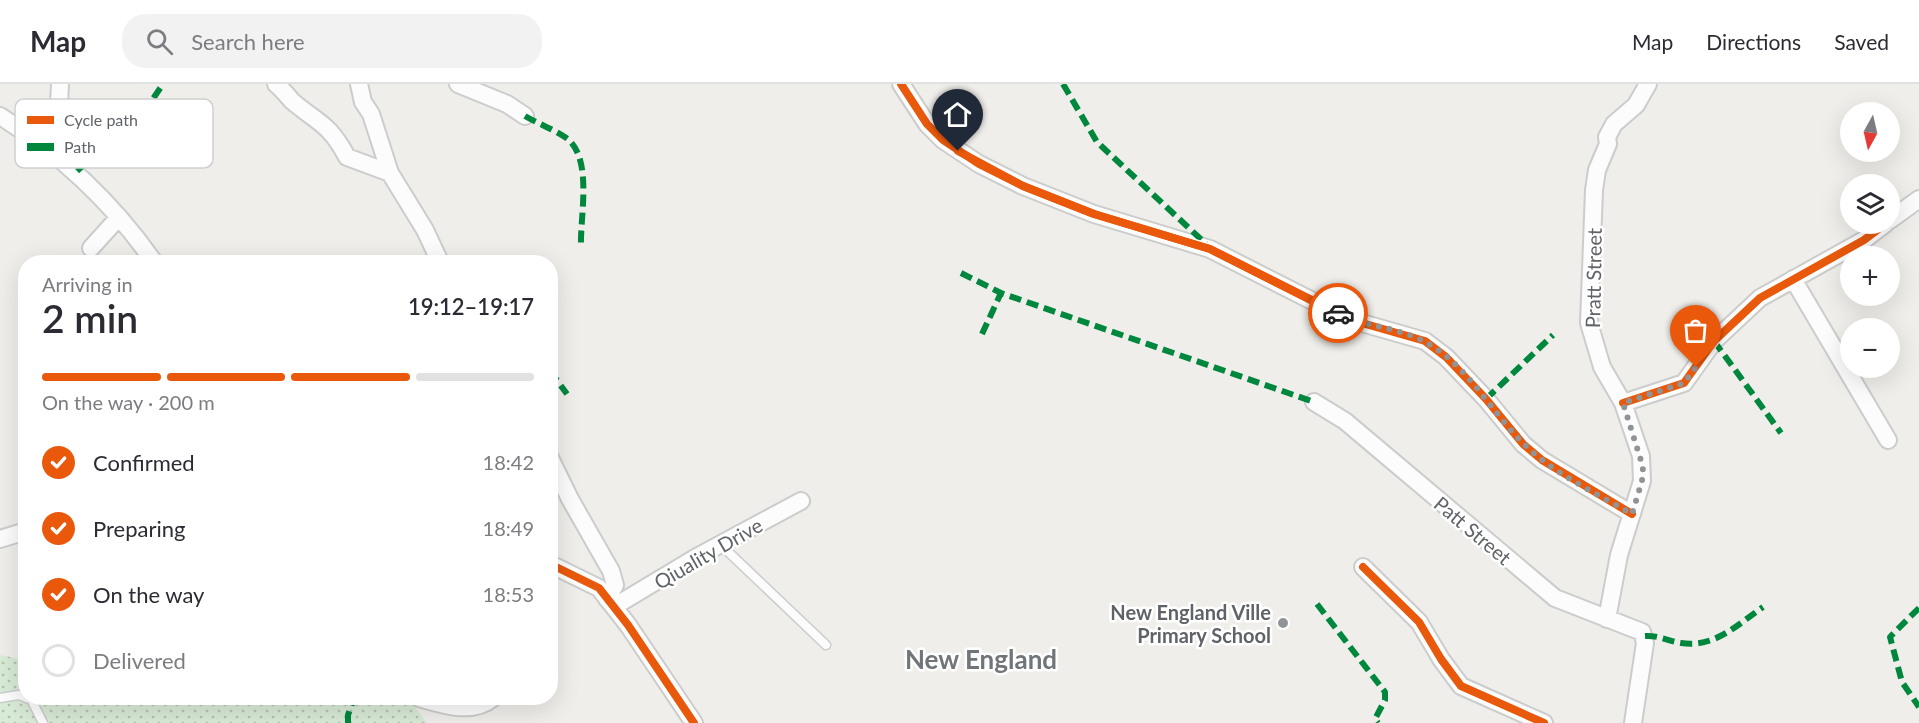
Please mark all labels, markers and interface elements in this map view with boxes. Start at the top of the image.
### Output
search box [122,14,542,68]
text: Map [30,24,86,58]
icon: search [143,25,176,58]
text: Search here [191,28,305,55]
text: Map [1632,29,1673,54]
text: Directions [1706,29,1801,54]
text: Saved [1834,29,1889,54]
pin [932,89,983,151]
icon: home [941,98,974,131]
legend [15,99,213,168]
north arrow [1840,102,1900,162]
map controls [1840,102,1900,378]
text: Cycle path [64,110,138,129]
text: Path [64,137,96,156]
button: layers [1840,174,1900,234]
street label: Pratt Street [1580,228,1606,328]
button: + [1840,246,1900,306]
text: Arriving in [42,272,133,296]
courier [1308,283,1368,343]
text: 19:12–19:17 [408,293,534,320]
text: 2 min [42,295,138,341]
icon: car [1322,297,1355,330]
pin [1670,305,1721,367]
icon: bag [1679,314,1712,347]
button: − [1840,318,1900,378]
text: On the way · 200 m [42,390,215,414]
icon: check [42,446,75,479]
text: Confirmed [93,449,195,476]
text: 18:42 [483,450,534,474]
street label: Patt Street [1430,491,1516,569]
icon: check [42,512,75,545]
street label: Qiuality Drive [650,512,766,594]
text: Preparing [93,515,185,542]
text: 18:49 [483,516,534,540]
icon: check [42,578,75,611]
text: On the way [93,581,204,608]
text: 18:53 [483,582,534,606]
place label: New England Ville Primary School [1110,600,1271,647]
marker: New England Ville Primary School [1276,616,1290,630]
district label: New England [905,643,1057,675]
text: Delivered [93,647,186,674]

